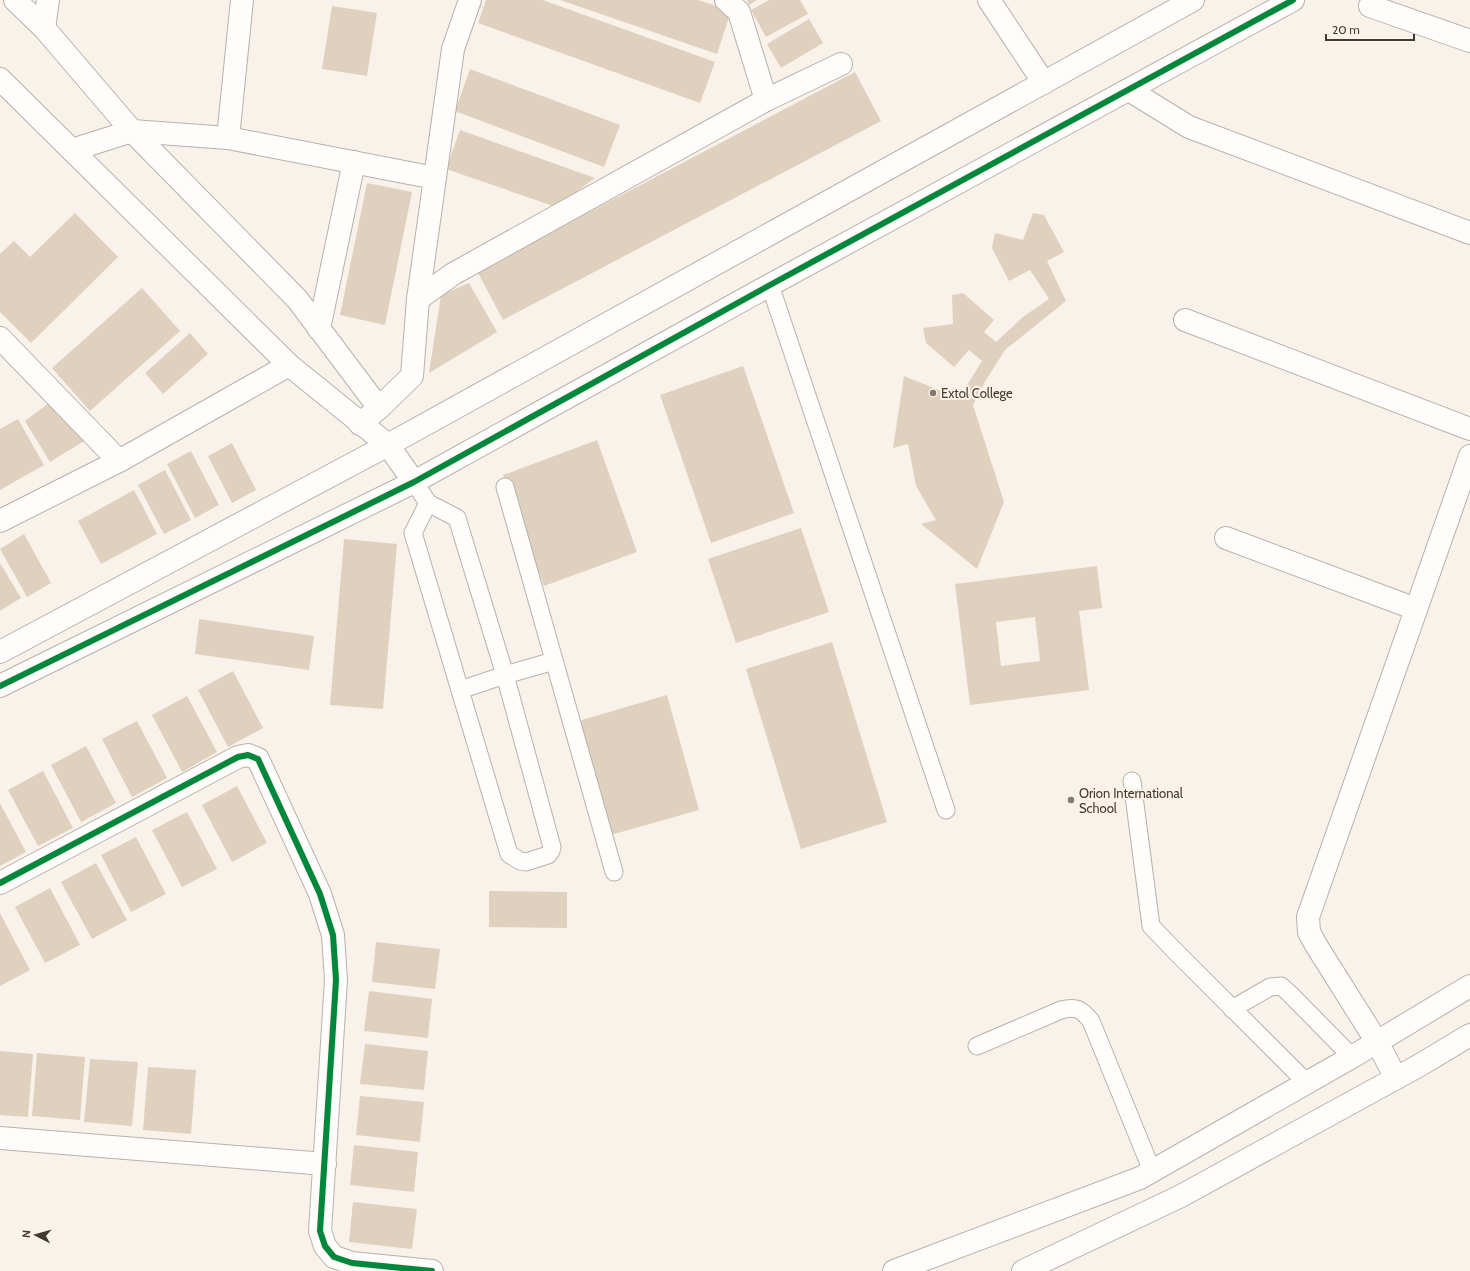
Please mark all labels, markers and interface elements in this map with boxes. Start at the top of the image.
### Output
scale bar [1326,16,1414,42]
text: 20 m [1332,22,1360,37]
place label: Extol College [941,385,1013,401]
marker: Extol College [928,388,938,398]
place label: Orion International School [1079,785,1183,816]
marker: Orion International School [1066,795,1076,805]
north arrow [16,1215,56,1255]
text: N [19,1229,33,1239]

